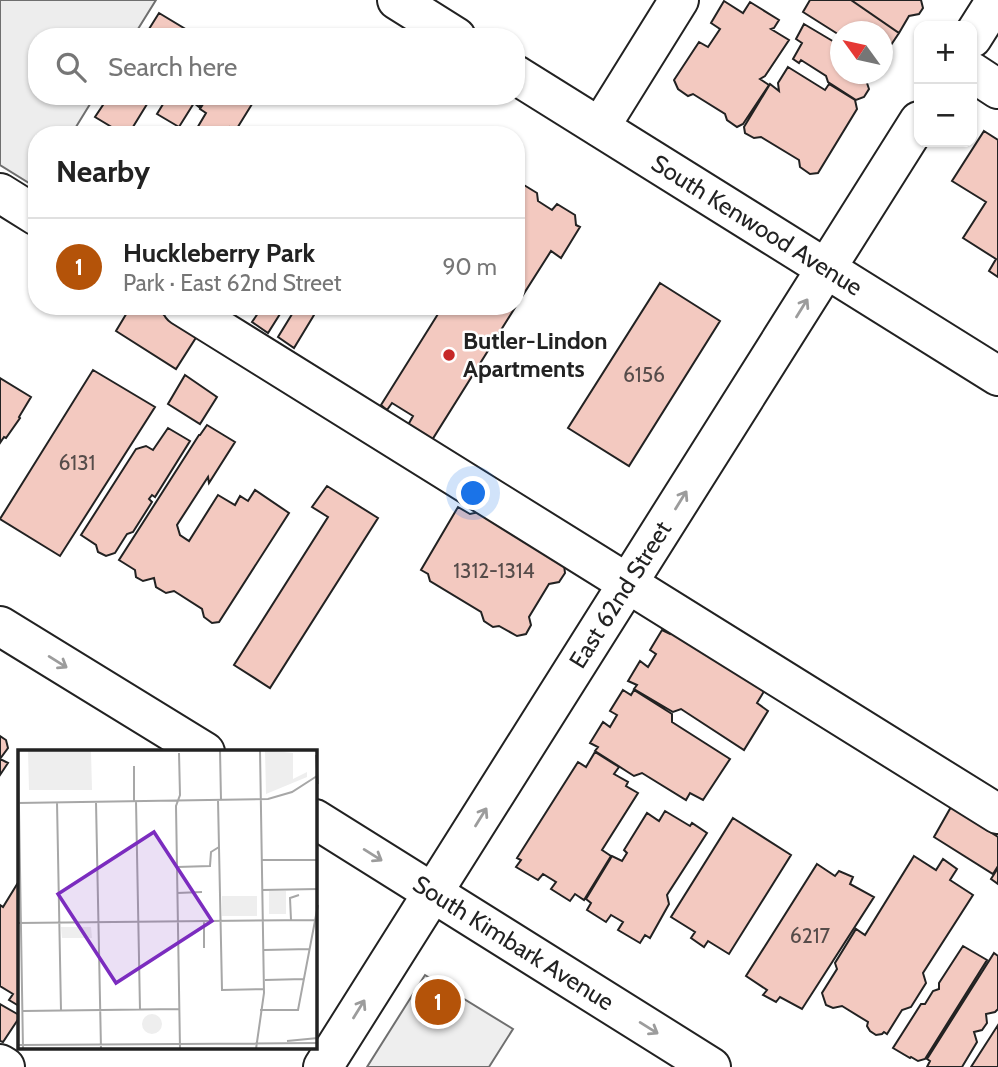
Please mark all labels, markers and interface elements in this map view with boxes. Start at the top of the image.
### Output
north arrow [830,21,893,84]
map controls [914,21,977,147]
button: + [914,21,977,84]
search box [28,28,525,105]
icon: search [52,48,90,86]
text: Search here [108,51,237,83]
button: − [914,84,977,147]
street label: South Kenwood Avenue [646,148,868,302]
text: Nearby [56,153,150,190]
text: Huckleberry Park [123,237,315,269]
text: 1 [75,253,83,281]
text: 90 m [443,253,497,281]
text: Park · East 62nd Street [123,269,342,297]
one-way arrow [795,298,809,318]
place label: Butler-Lindon Apartments [463,326,608,383]
marker: Butler-Lindon Apartments [441,347,457,363]
house number: 6156 [623,362,665,387]
house number: 6131 [59,450,95,475]
your location [456,476,490,510]
one-way arrow [674,491,688,511]
street label: East 62nd Street [563,516,677,674]
house number: 1312-1314 [453,558,535,583]
one-way arrow [48,655,68,669]
inset map [18,750,317,1050]
one-way arrow [473,808,488,827]
one-way arrow [363,848,383,862]
street label: South Kimbark Avenue [408,869,619,1016]
house number: 6217 [790,923,831,948]
pin: 1 [415,976,461,1028]
one-way arrow [353,1000,367,1020]
one-way arrow [639,1020,658,1035]

